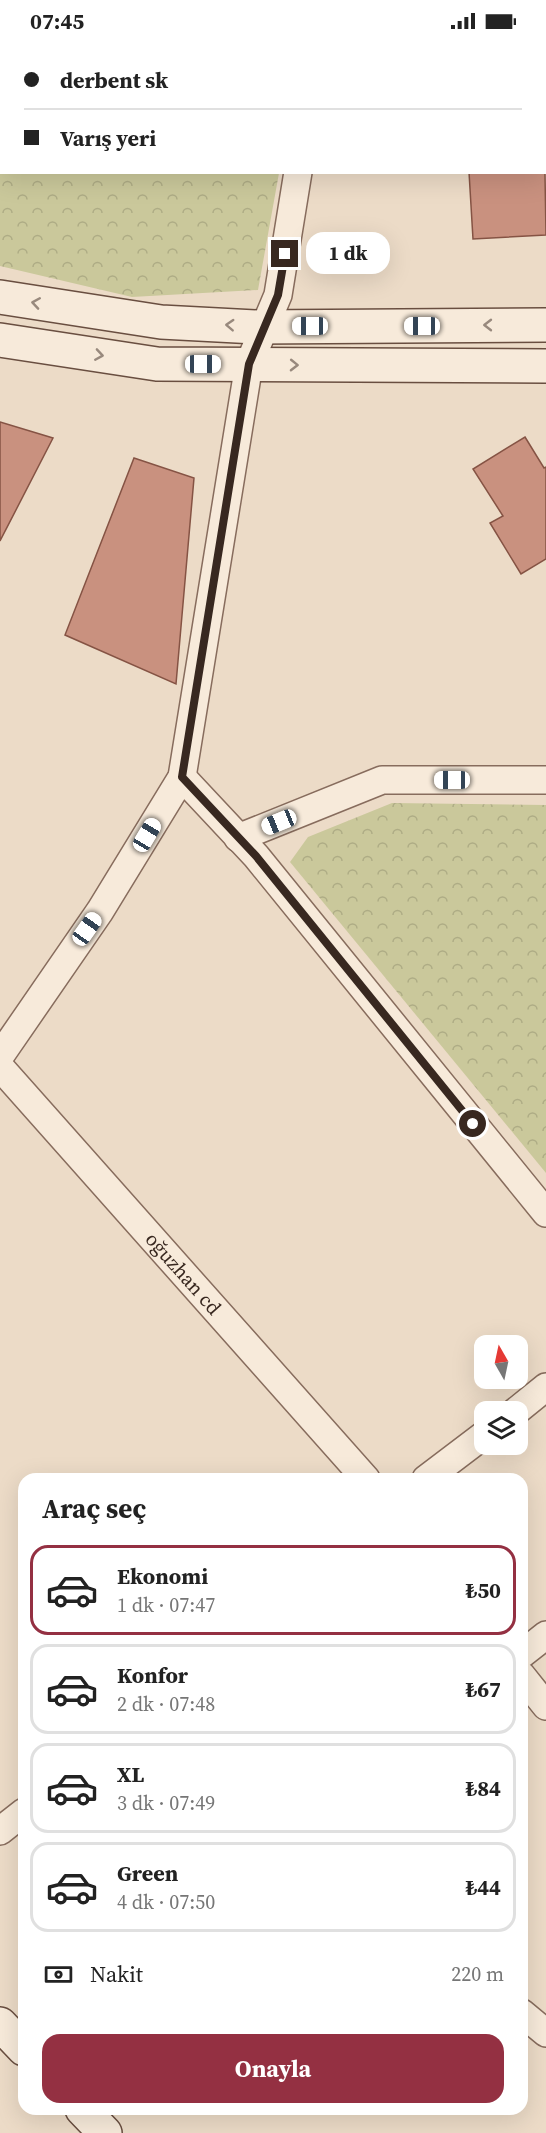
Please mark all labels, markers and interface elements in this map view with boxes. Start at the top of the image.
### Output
text: 07:45 [30,6,84,36]
text: derbent sk [60,65,168,95]
text: Varış yeri [60,123,156,153]
callout: 1 dk [306,233,390,275]
text: 1 dk [329,239,367,267]
route end [271,240,298,267]
one-way arrow [31,297,41,310]
car [292,317,328,335]
car [404,317,440,335]
one-way arrow [225,319,234,332]
one-way arrow [483,319,492,331]
one-way arrow [95,349,104,361]
car [185,355,221,373]
one-way arrow [289,358,298,371]
car [434,771,470,789]
car [259,807,299,837]
car [130,815,164,855]
car [69,909,105,949]
route start [459,1110,486,1137]
street label: oğuzhan cd [139,1226,228,1321]
north arrow [474,1335,528,1389]
map controls [474,1335,528,1455]
button: layers [474,1401,528,1455]
text: Araç seç [42,1490,146,1527]
text: Ekonomi [117,1561,208,1591]
icon: car [45,1563,99,1617]
text: ₺50 [465,1575,501,1605]
text: 1 dk · 07:47 [117,1591,215,1619]
text: Konfor [117,1660,188,1690]
icon: car [45,1662,99,1716]
text: ₺67 [465,1674,501,1704]
text: 2 dk · 07:48 [117,1690,215,1718]
text: XL [117,1759,144,1789]
icon: car [45,1761,99,1815]
text: ₺84 [465,1773,501,1803]
text: 3 dk · 07:49 [117,1789,215,1817]
text: Green [117,1858,178,1888]
icon: car [45,1860,99,1914]
text: ₺44 [465,1872,501,1902]
text: 4 dk · 07:50 [117,1888,215,1916]
icon: cash [42,1958,75,1991]
text: Nakit [90,1959,143,1989]
text: 220 m [451,1960,504,1988]
button: Onayla [42,2034,504,2103]

